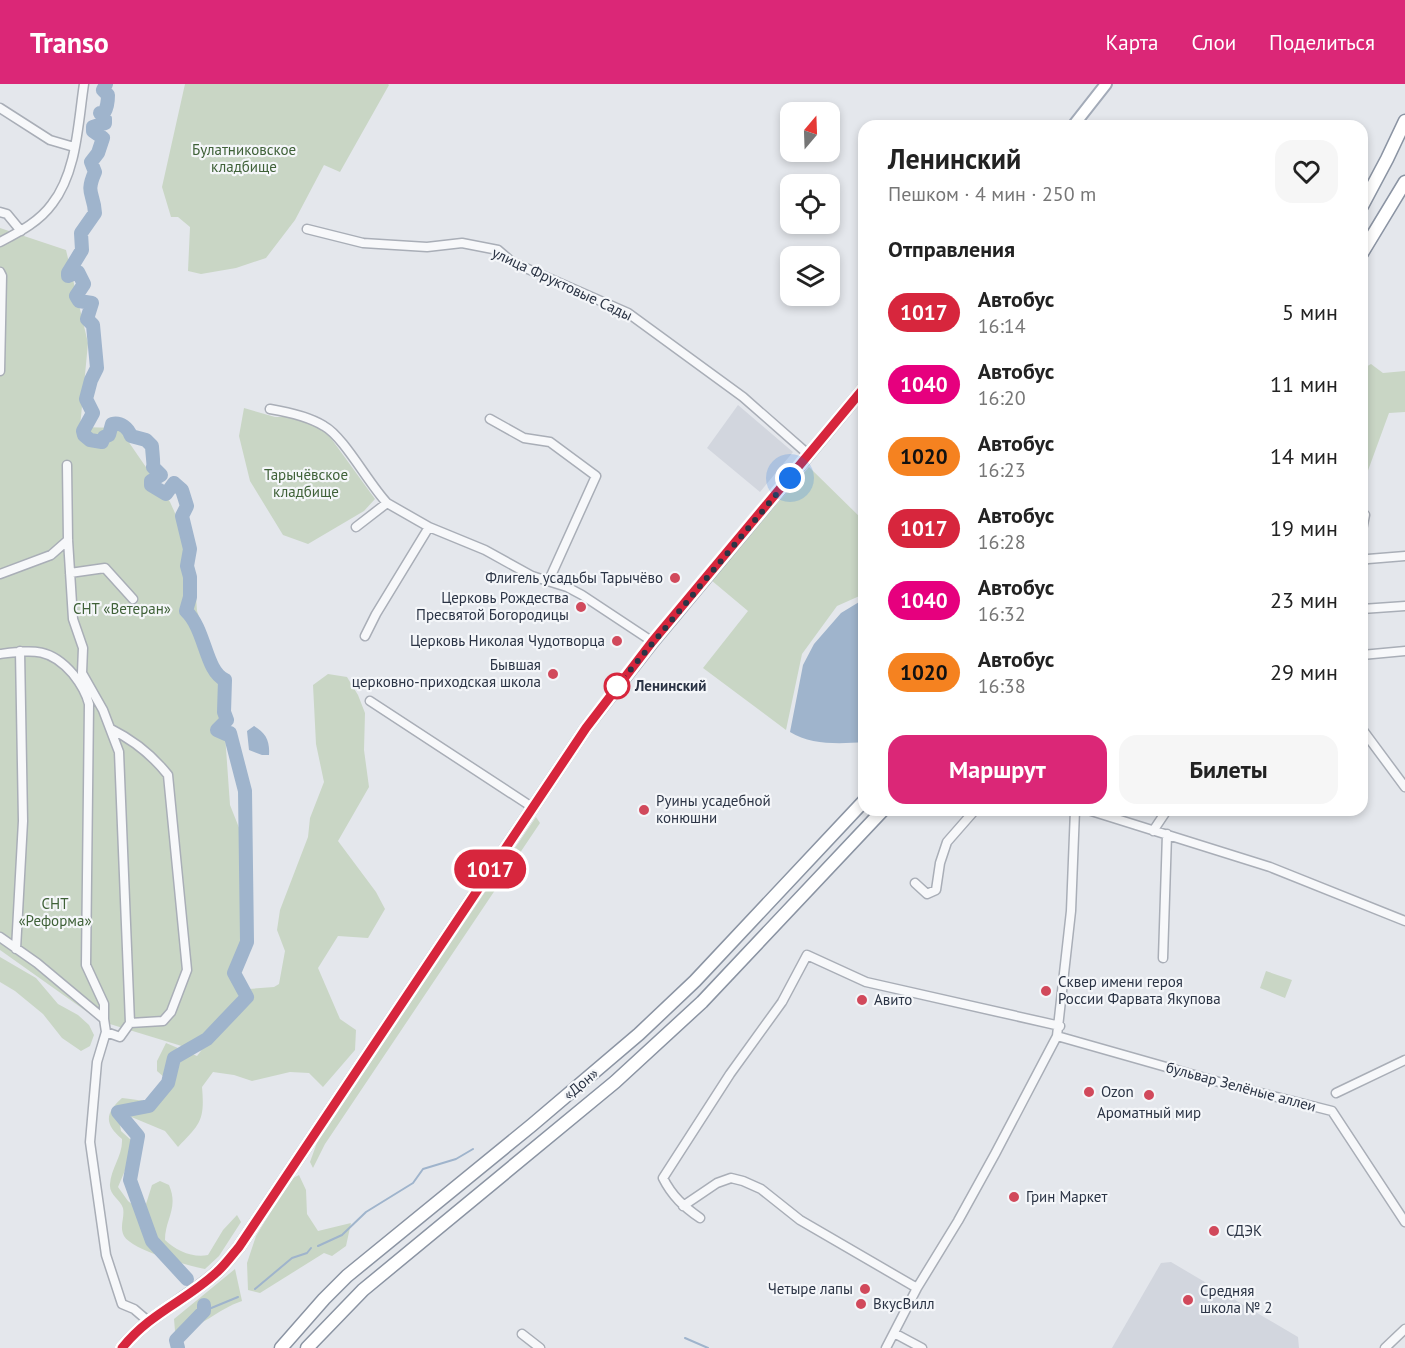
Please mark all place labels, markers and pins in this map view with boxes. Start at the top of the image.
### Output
place label: Флигель усадьбы Тарычёво [485,568,663,587]
marker: Флигель усадьбы Тарычёво [668,571,682,585]
place label: Церковь Рождества Пресвятой Богородицы [416,588,569,624]
marker: Церковь Рождества Пресвятой Богородицы [574,600,588,614]
place label: Церковь Николая Чудотворца [410,631,605,650]
marker: Церковь Николая Чудотворца [610,634,624,648]
place label: Бывшая церковно-приходская школа [352,655,541,691]
marker: Бывшая церковно-приходская школа [546,667,560,681]
marker: Ленинский [604,673,630,699]
place label: Ленинский [634,676,706,695]
place label: Руины усадебной конюшни [656,791,771,827]
marker: Руины усадебной конюшни [637,803,651,817]
place label: Сквер имени героя России Фарвата Якупова [1058,972,1221,1008]
marker: Сквер имени героя России Фарвата Якупова [1039,984,1053,998]
place label: Авито [874,990,912,1009]
marker: Авито [855,993,869,1007]
place label: Ozon [1101,1082,1134,1101]
marker: Ozon [1082,1085,1096,1099]
marker: Ароматный мир [1142,1088,1156,1102]
place label: Ароматный мир [1097,1103,1201,1122]
place label: Грин Маркет [1026,1187,1107,1206]
marker: Грин Маркет [1007,1190,1021,1204]
place label: СДЭК [1226,1221,1262,1240]
marker: СДЭК [1207,1224,1221,1238]
place label: Четыре лапы [768,1279,853,1298]
place label: Средняя школа № 2 [1200,1281,1273,1317]
marker: Четыре лапы [858,1282,872,1296]
marker: Средняя школа № 2 [1181,1293,1195,1307]
place label: ВкусВилл [873,1294,935,1313]
marker: ВкусВилл [854,1297,868,1311]

